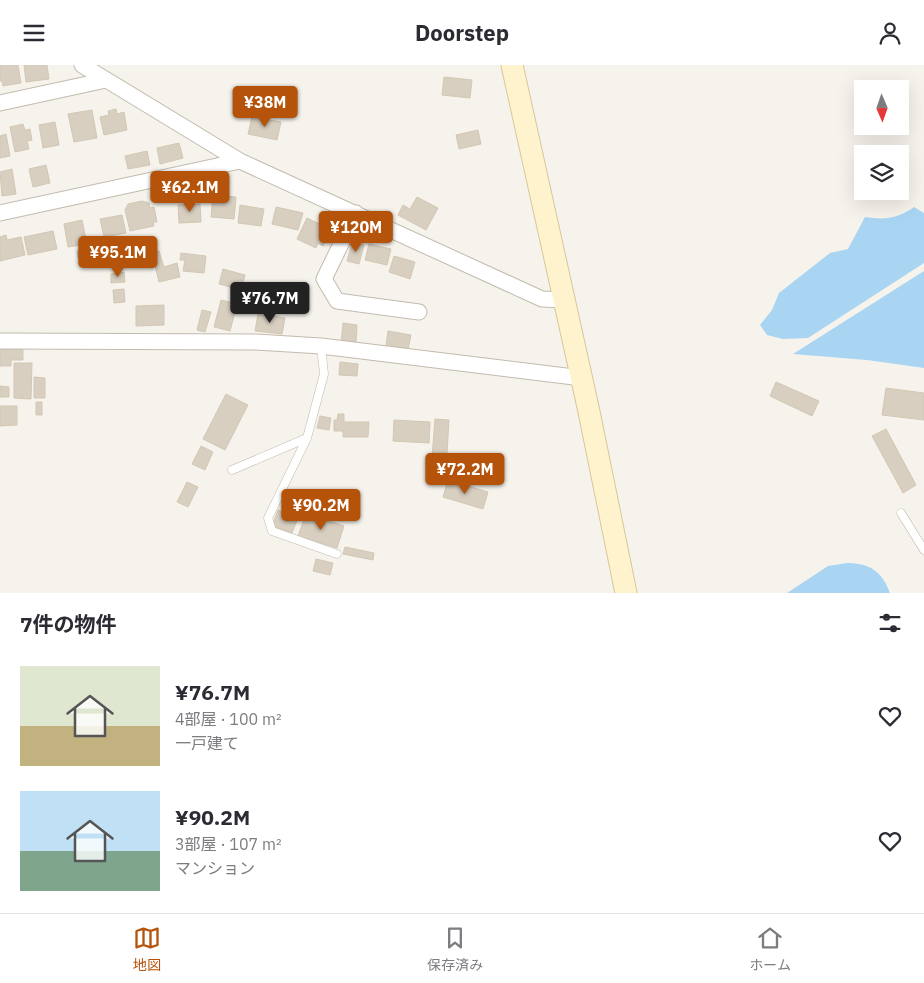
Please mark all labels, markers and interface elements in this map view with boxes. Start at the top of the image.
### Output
text: Doorstep [415,18,509,47]
icon: menu [20,19,48,47]
icon: person [876,19,904,47]
north arrow [854,80,909,135]
map controls [854,80,909,200]
pin: ¥38M [235,85,295,128]
text: ¥38M [244,92,286,112]
button: layers [854,145,909,200]
pin: ¥62.1M [149,171,231,213]
text: ¥62.1M [161,177,219,197]
pin: ¥120M [321,211,391,253]
text: ¥120M [330,217,382,237]
pin: ¥95.1M [77,235,159,278]
text: ¥95.1M [89,242,147,262]
pin: ¥76.7M [229,281,311,324]
text: ¥76.7M [241,288,299,308]
pin: ¥72.2M [424,453,506,495]
text: ¥72.2M [436,459,494,479]
pin: ¥90.2M [280,489,362,531]
text: ¥90.2M [292,495,350,515]
icon: filters [876,609,904,637]
text: 7件の物件 [20,610,117,638]
text: ¥76.7M [175,678,250,706]
icon: home [60,686,120,746]
icon: heart [876,702,904,730]
text: 4部屋 · 100 m² [175,709,281,729]
text: 一戸建て [175,733,239,753]
text: ¥90.2M [175,803,250,831]
icon: home [60,811,120,871]
icon: heart [876,827,904,855]
text: 3部屋 · 107 m² [175,834,281,854]
text: マンション [175,858,255,878]
tab: 地図 [133,924,161,974]
tab: 保存済み [427,924,483,974]
tab: ホーム [749,924,791,974]

